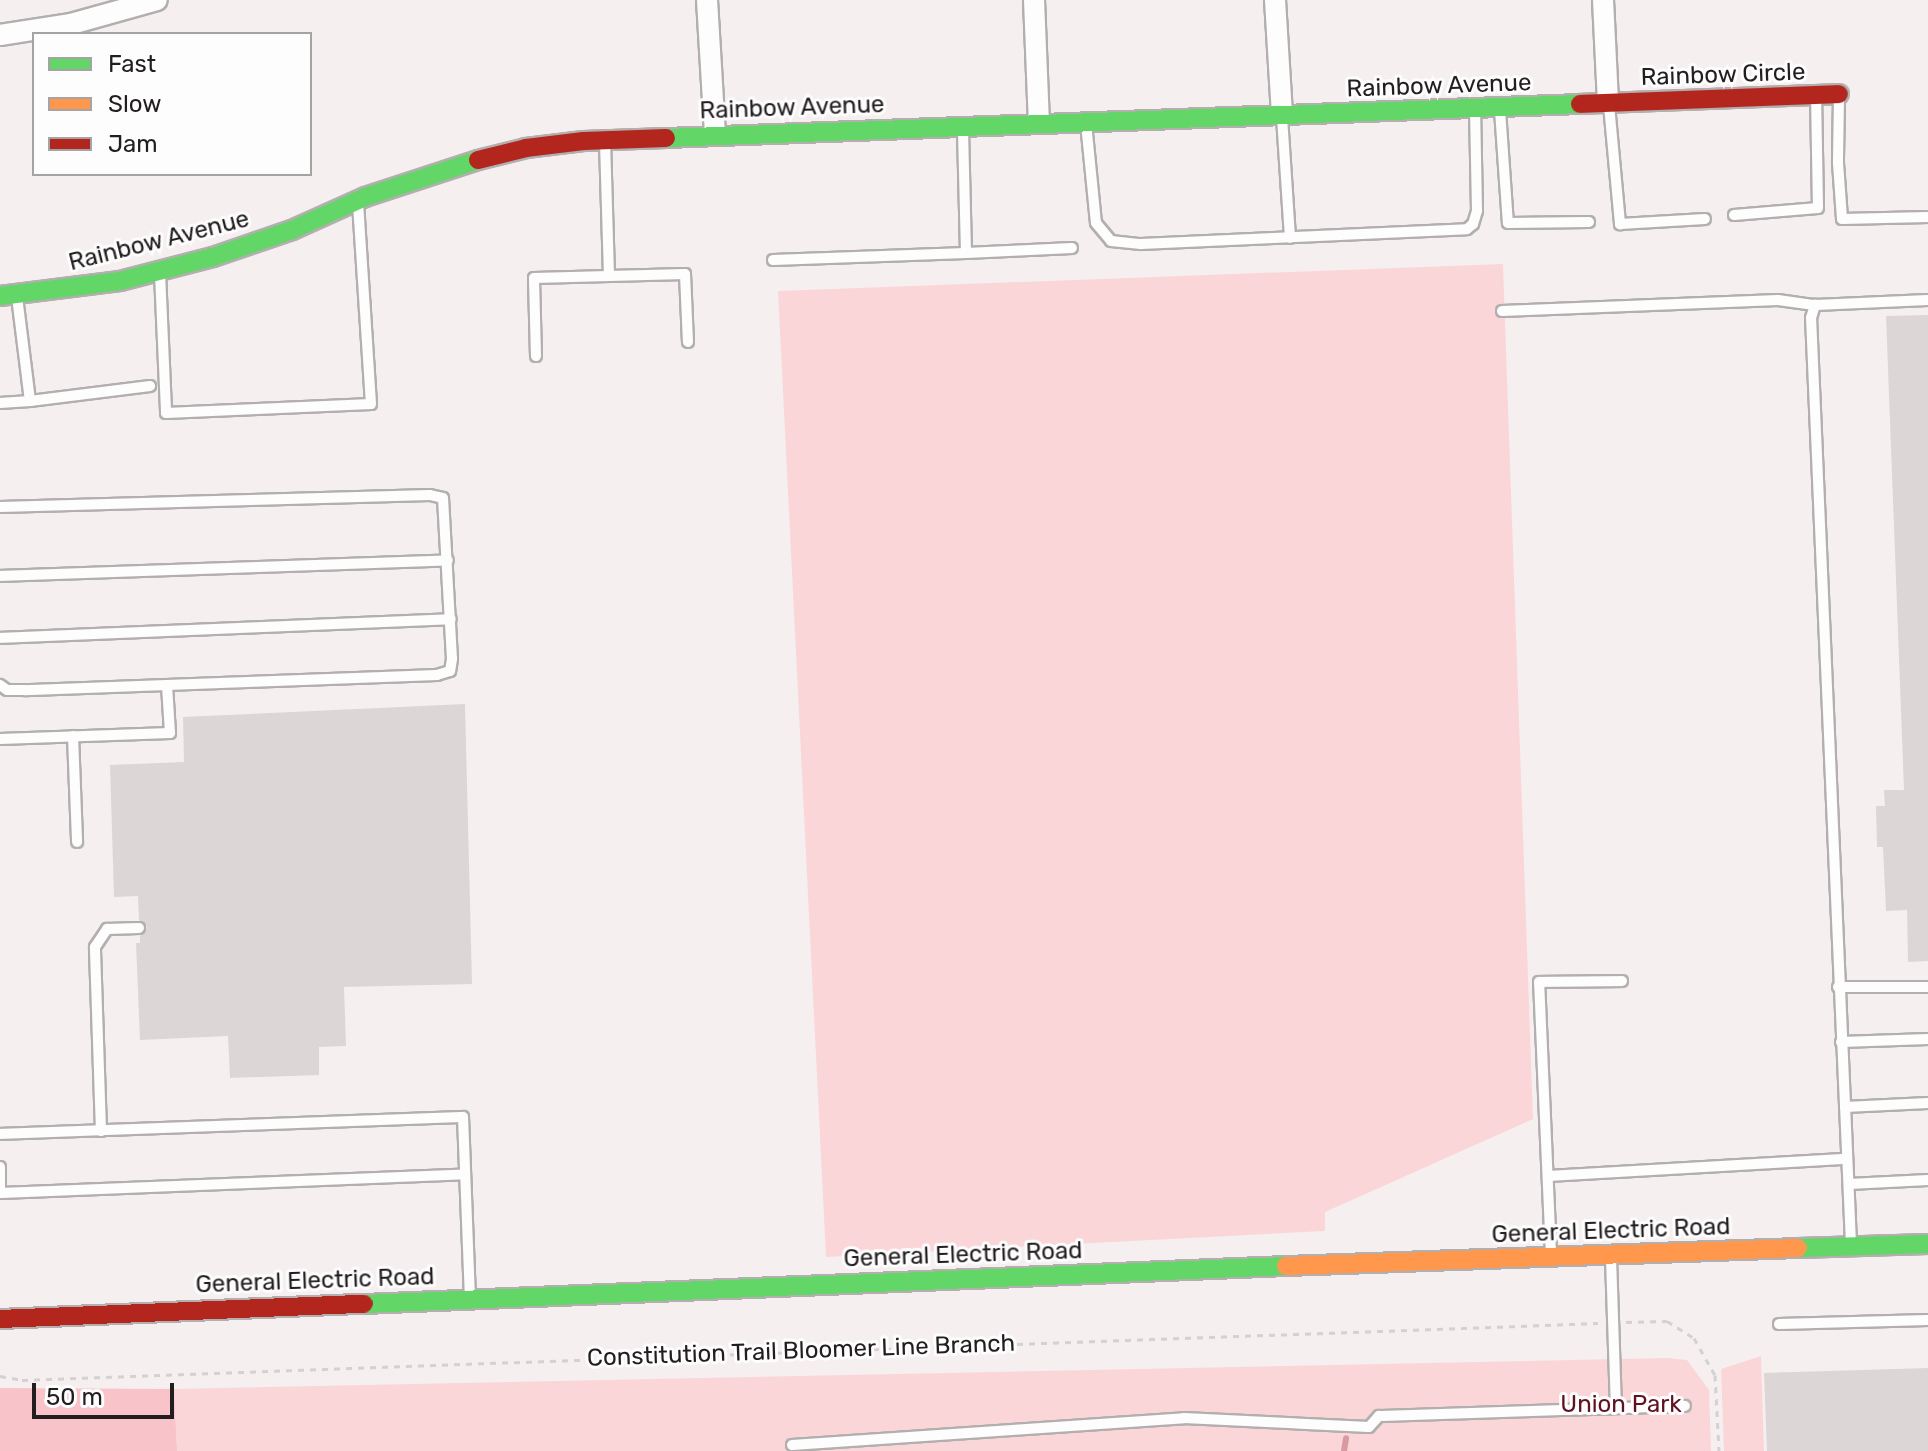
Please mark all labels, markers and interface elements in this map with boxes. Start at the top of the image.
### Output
legend [32,32,312,176]
text: Fast [108,50,156,78]
street label: Rainbow Circle [1640,58,1806,92]
street label: Rainbow Avenue [1345,68,1533,104]
text: Slow [108,90,161,118]
street label: Rainbow Avenue [698,90,886,126]
text: Jam [108,130,158,158]
street label: Rainbow Avenue [65,205,253,277]
street label: General Electric Road [1491,1212,1731,1250]
street label: General Electric Road [843,1236,1083,1274]
street label: General Electric Road [195,1262,435,1300]
street label: Constitution Trail Bloomer Line Branch [586,1329,1016,1373]
scale bar [36,1367,178,1417]
text: 50 m [46,1383,103,1411]
park label: Union Park [1560,1391,1682,1419]

